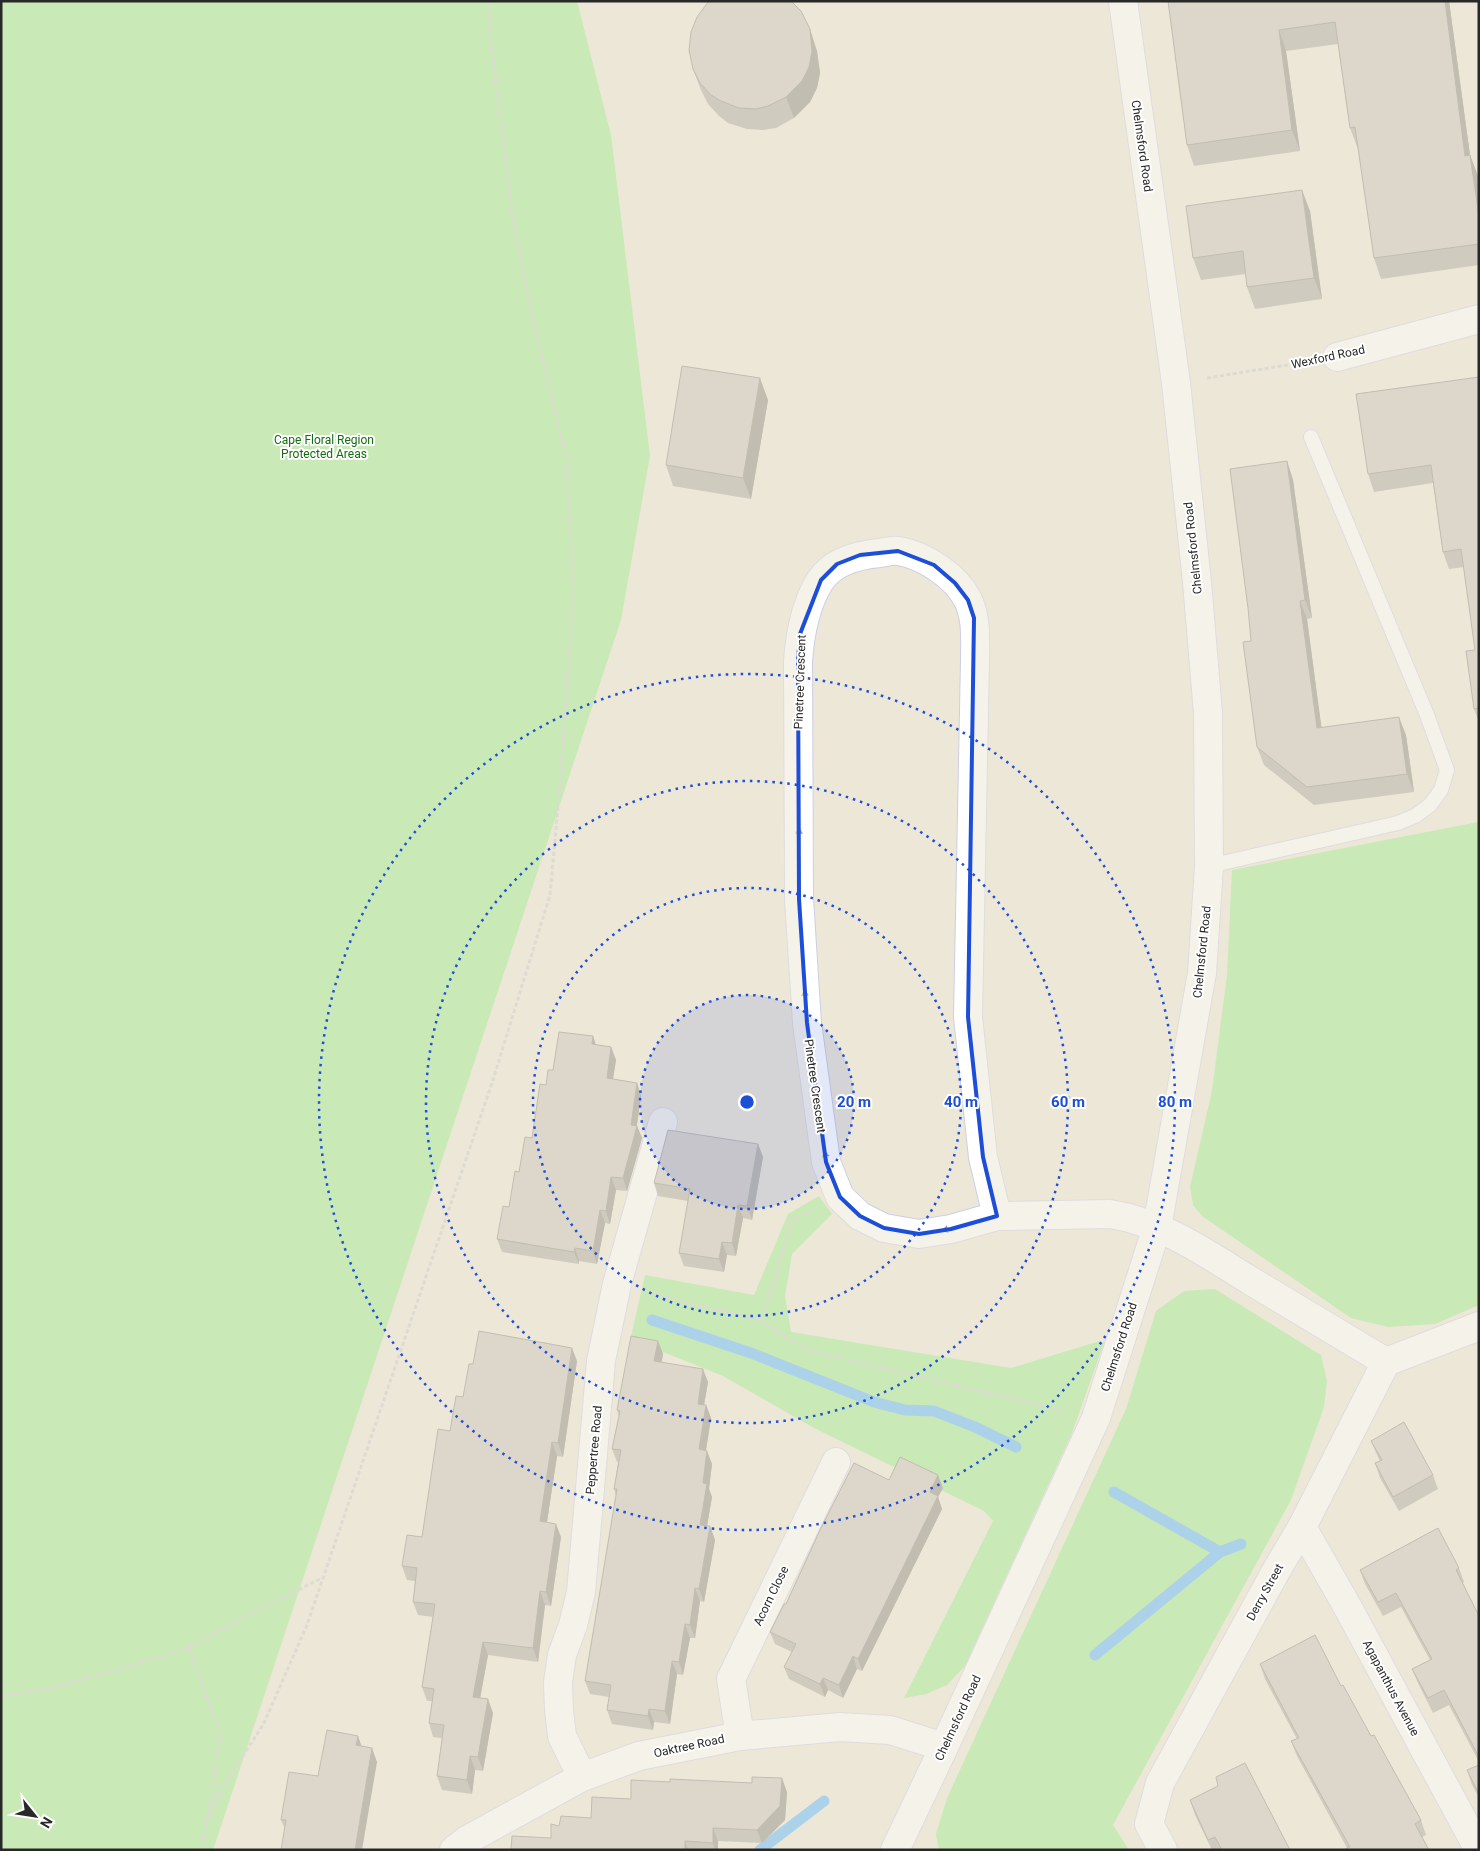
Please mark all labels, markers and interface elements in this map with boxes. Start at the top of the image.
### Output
street label: Chelmsford Road [1129,99,1155,193]
street label: Wexford Road [1290,342,1366,372]
park label: Cape Floral Region Protected Areas [274,433,374,461]
street label: Chelmsford Road [1181,501,1205,595]
street label: Pinetree Crescent [791,634,809,730]
one-way arrow [795,827,803,843]
street label: Chelmsford Road [1190,905,1214,999]
one-way arrow [801,989,809,1005]
street label: Pinetree Crescent [801,1038,829,1134]
centre of rings [738,1093,756,1111]
text: 20 m [837,1093,871,1111]
text: 40 m [944,1093,978,1111]
text: 60 m [1051,1093,1085,1111]
text: 80 m [1158,1093,1192,1111]
one-way arrow [821,1150,829,1166]
one-way arrow [942,1225,957,1233]
street label: Chelmsford Road [1098,1301,1140,1393]
street label: Peppertree Road [583,1405,605,1495]
street label: Derry Street [1244,1561,1286,1623]
street label: Acorn Close [751,1564,791,1628]
street label: Agapanthus Avenue [1360,1638,1422,1738]
street label: Chelmsford Road [932,1673,984,1763]
street label: Oaktree Road [652,1732,726,1760]
north arrow [10,1791,60,1841]
text: N [37,1814,56,1831]

